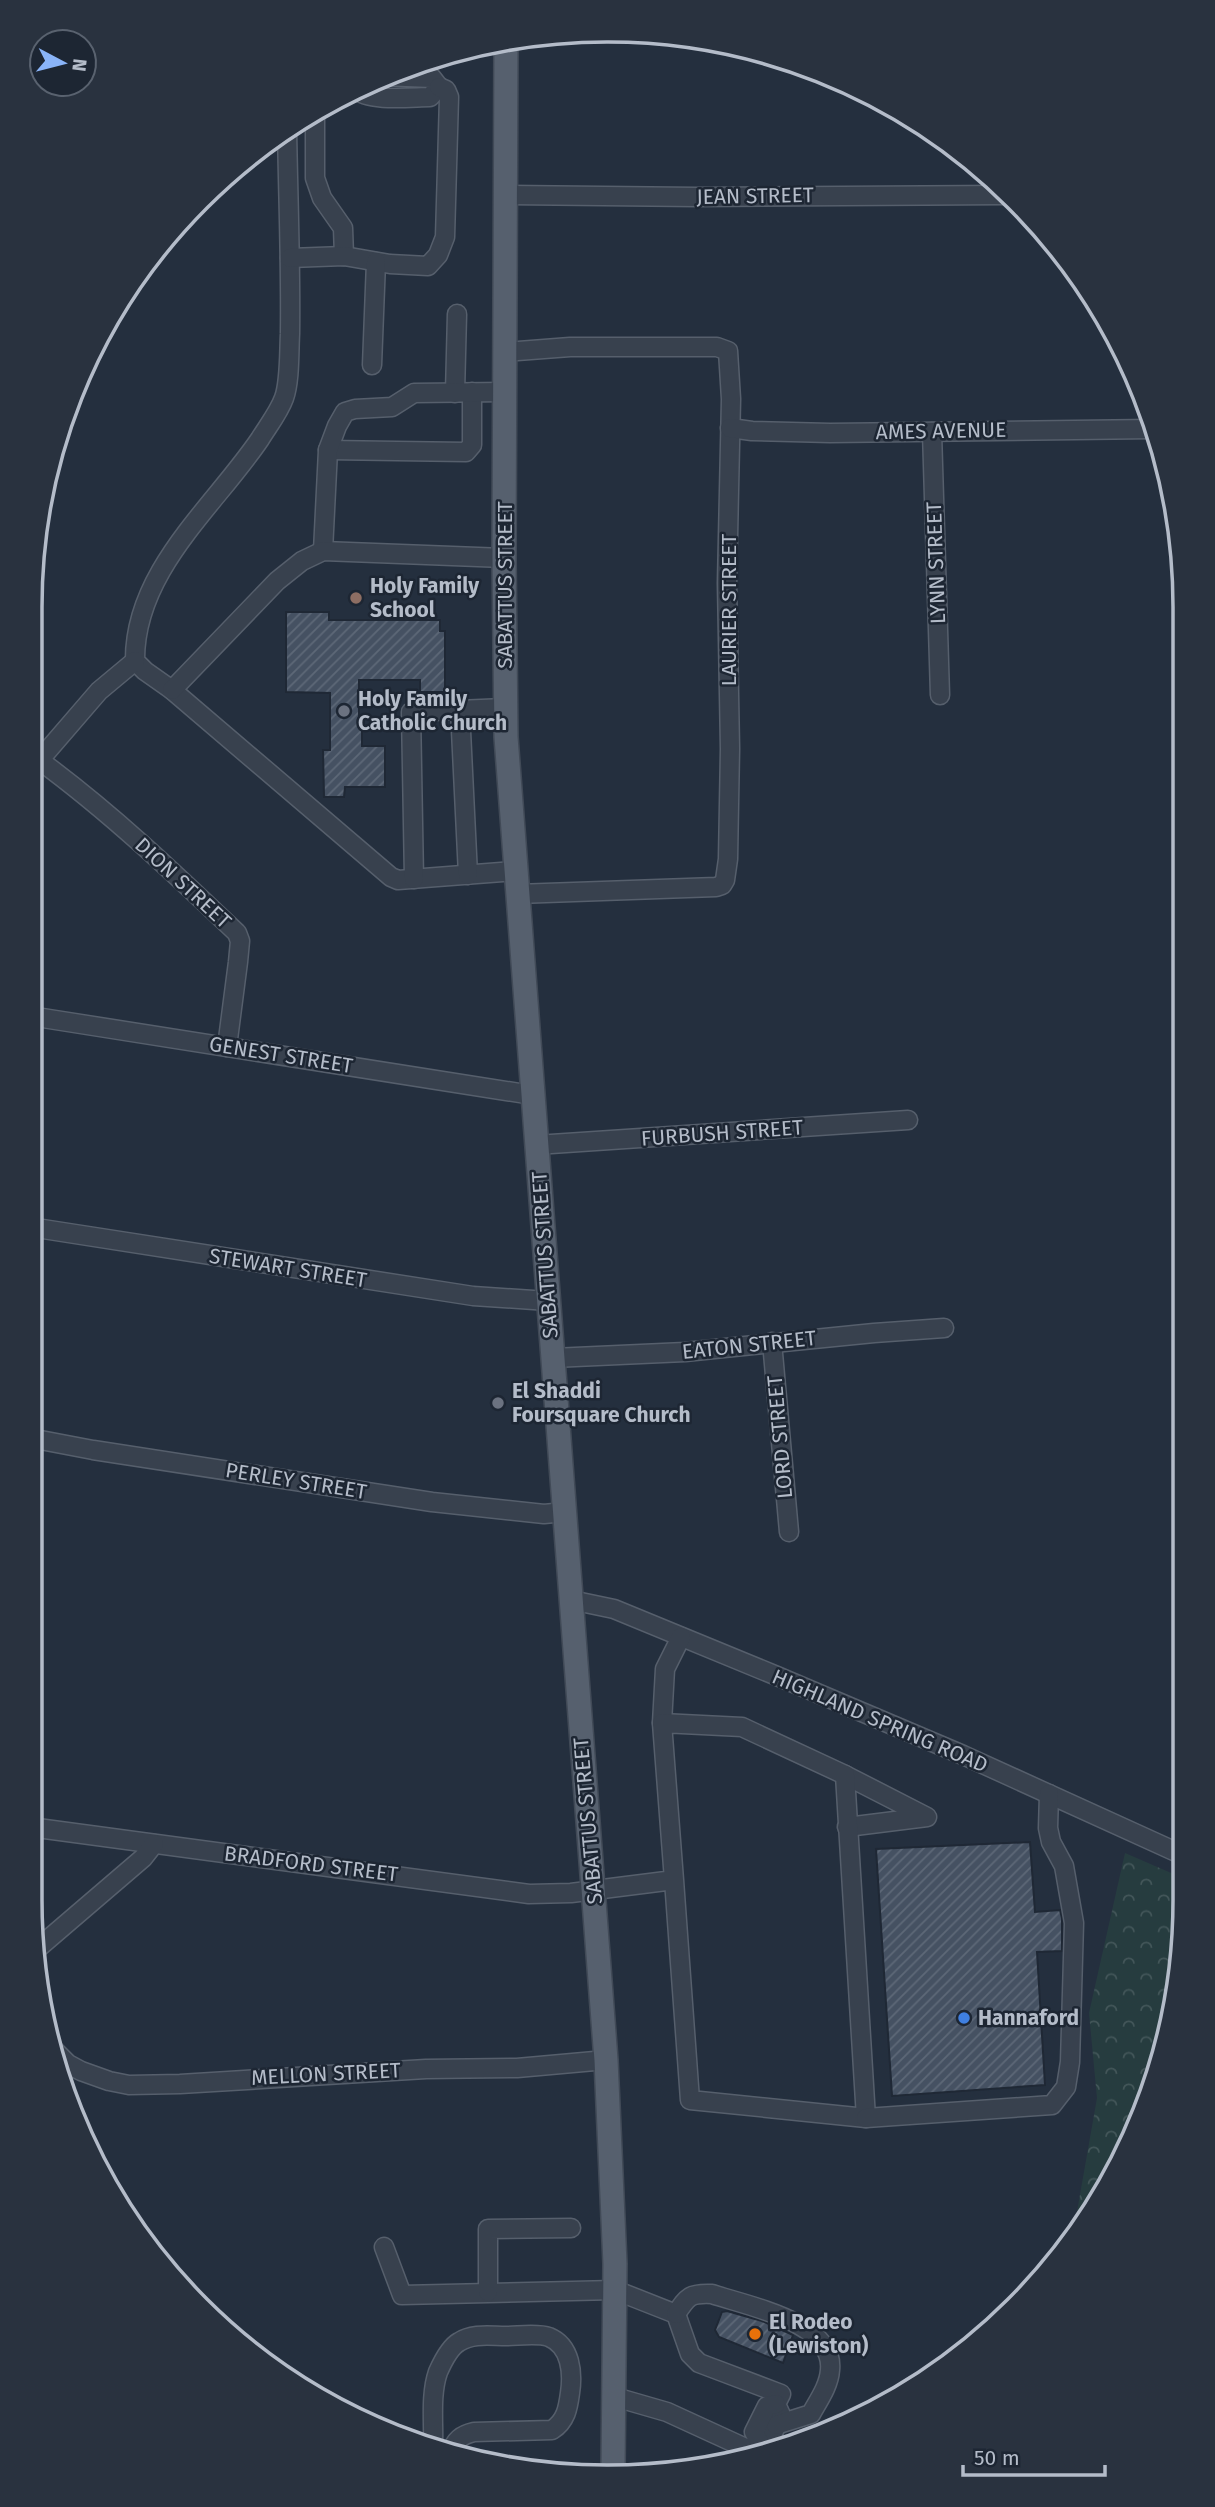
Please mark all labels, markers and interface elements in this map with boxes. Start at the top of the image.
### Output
north arrow [28,28,98,98]
text: N [67,57,92,73]
street label: JEAN STREET [696,182,814,210]
street label: AMES AVENUE [876,417,1006,445]
street label: SABATTUS STREET [492,501,518,669]
street label: LYNN STREET [921,501,951,625]
street label: LAURIER STREET [716,534,742,686]
place label: Holy Family School [370,573,479,623]
marker: Holy Family School [348,590,364,606]
place label: Holy Family Catholic Church [358,686,507,736]
marker: Holy Family Catholic Church [336,703,352,719]
street label: DION STREET [130,832,237,934]
street label: GENEST STREET [207,1031,355,1079]
street label: FURBUSH STREET [640,1114,804,1152]
street label: SABATTUS STREET [526,1170,564,1339]
street label: STEWART STREET [207,1243,369,1293]
street label: EATON STREET [681,1325,817,1365]
street label: LORD STREET [762,1374,798,1500]
place label: El Shaddi Foursquare Church [512,1378,691,1428]
marker: El Shaddi Foursquare Church [490,1395,506,1411]
street label: PERLEY STREET [223,1457,369,1505]
street label: HIGHLAND SPRING ROAD [768,1664,992,1778]
street label: SABATTUS STREET [568,1736,608,1906]
street label: BRADFORD STREET [222,1840,400,1888]
place label: Hannaford [978,2005,1079,2031]
marker: Hannaford [956,2010,972,2026]
street label: MELLON STREET [250,2057,402,2091]
place label: El Rodeo (Lewiston) [769,2309,869,2359]
marker: El Rodeo (Lewiston) [747,2326,763,2342]
scale bar [963,2434,1105,2478]
text: 50 m [974,2445,1020,2471]

